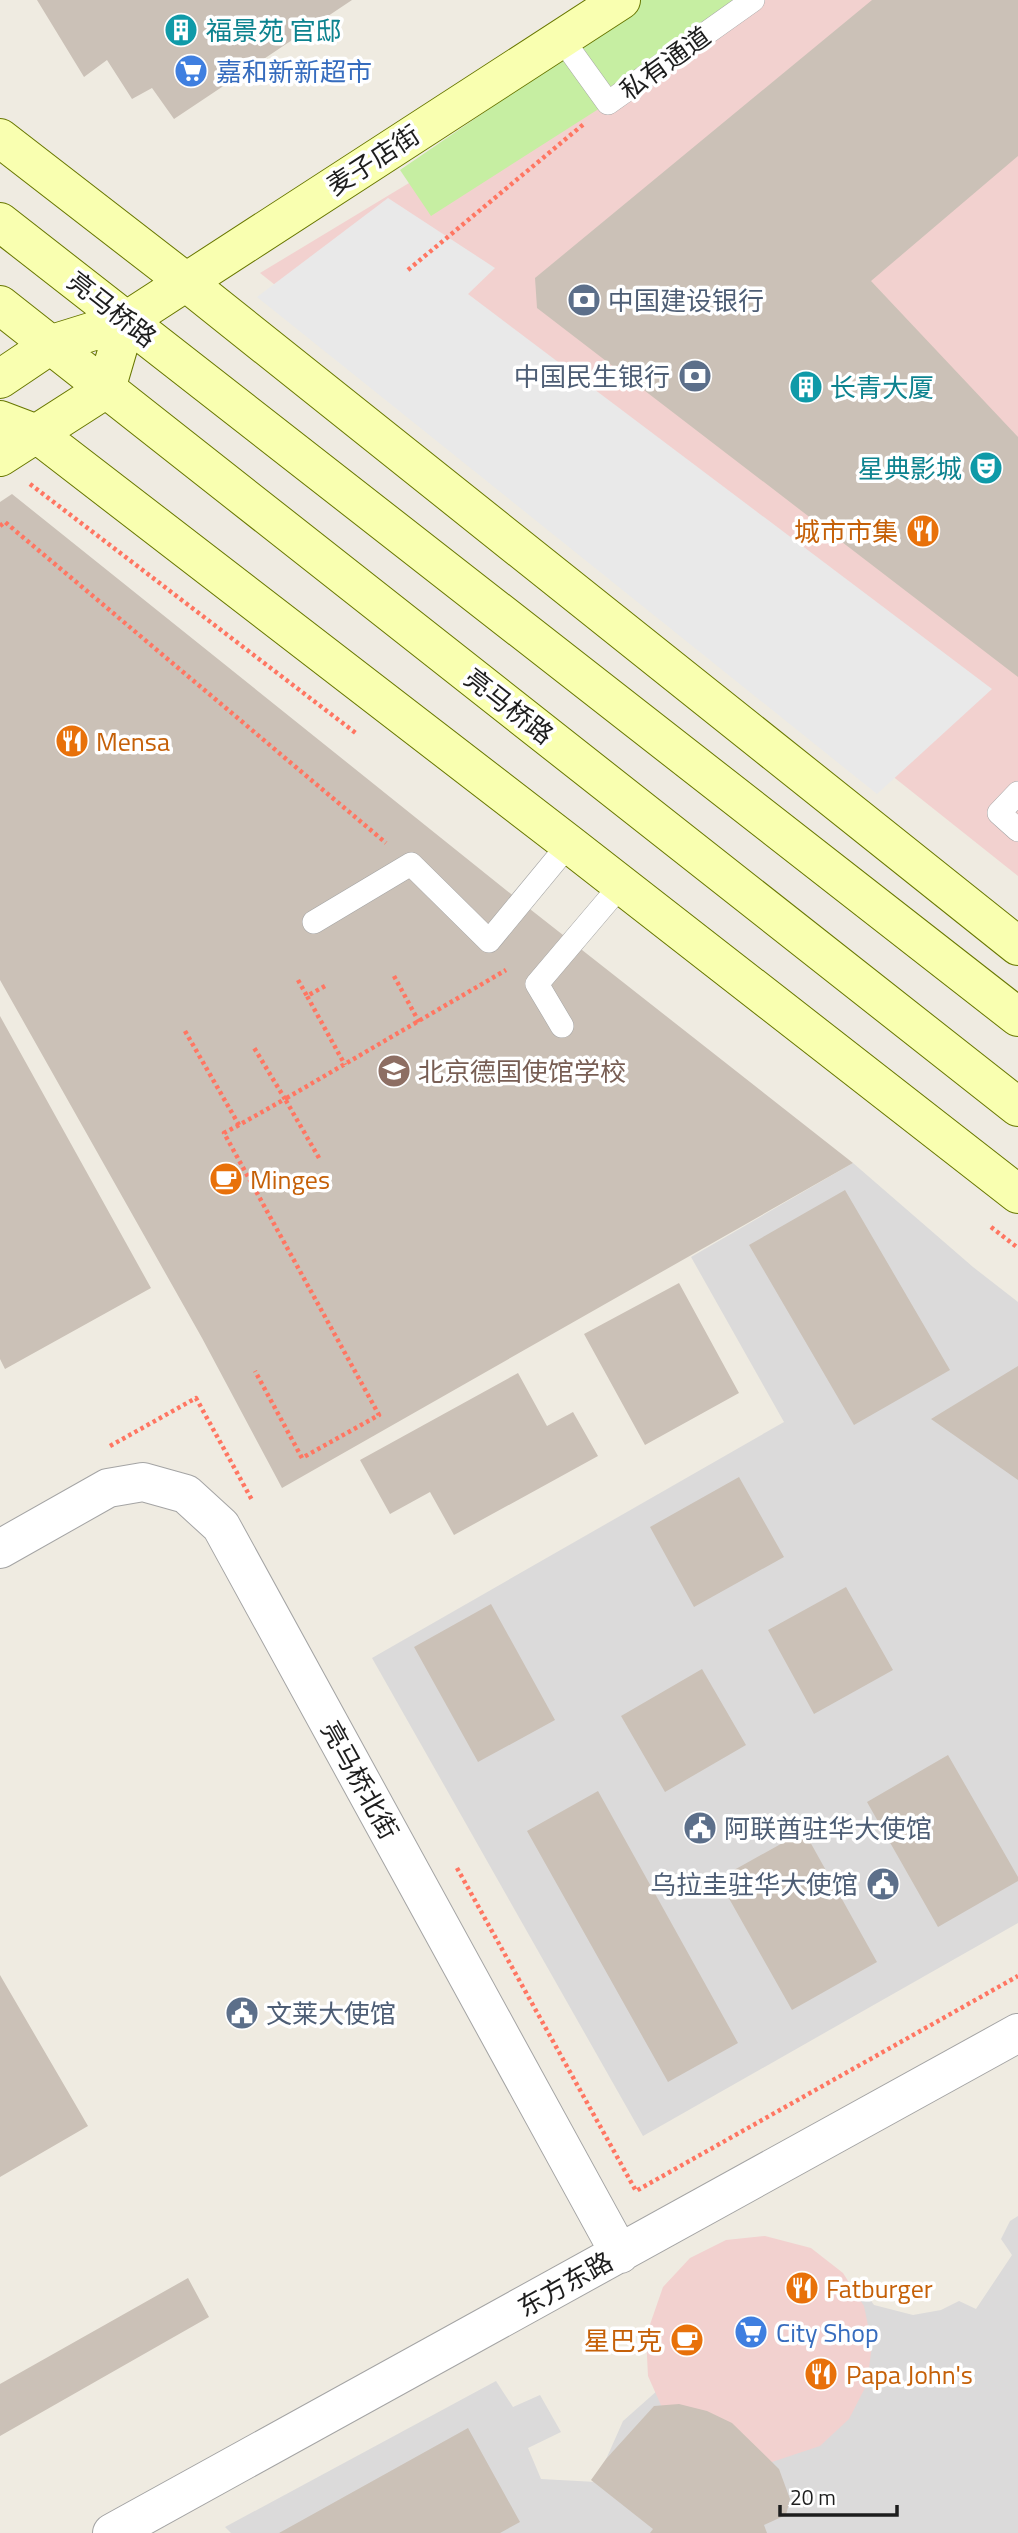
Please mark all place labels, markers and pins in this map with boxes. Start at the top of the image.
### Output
building icon: 福景苑 官邸 [162,11,200,49]
place label: 福景苑 官邸 [206,11,342,50]
supermarket icon: 嘉和新新超市 [172,52,210,90]
place label: 嘉和新新超市 [216,52,372,91]
bank icon: 中国建设银行 [565,281,603,319]
place label: 中国建设银行 [608,281,764,320]
place label: 中国民生银行 [514,357,670,396]
bank icon: 中国民生银行 [676,357,714,395]
building icon: 长青大厦 [787,368,825,406]
place label: 长青大厦 [830,368,934,407]
place label: 星典影城 [858,449,962,488]
theatre icon: 星典影城 [967,449,1005,487]
place label: 城市市集 [794,512,898,551]
restaurant icon: 城市市集 [904,512,942,550]
restaurant icon: Mensa [53,722,91,760]
place label: Mensa [96,722,170,761]
school or university icon: 北京德国使馆学校 [375,1052,413,1090]
place label: 北京德国使馆学校 [418,1052,626,1091]
cafe icon: Minges [207,1160,245,1198]
place label: Minges [250,1160,330,1199]
public building icon: 阿联酋驻华大使馆 [681,1809,719,1847]
place label: 阿联酋驻华大使馆 [724,1809,932,1848]
place label: 乌拉圭驻华大使馆 [650,1865,858,1904]
public building icon: 乌拉圭驻华大使馆 [864,1865,902,1903]
public building icon: 文莱大使馆 [223,1994,261,2032]
place label: 文莱大使馆 [266,1994,396,2033]
restaurant icon: Fatburger [783,2269,821,2307]
place label: Fatburger [826,2269,933,2308]
supermarket icon: City Shop [732,2313,770,2351]
place label: City Shop [776,2313,879,2352]
place label: 星巴克 [584,2321,662,2360]
cafe icon: 星巴克 [668,2321,706,2359]
restaurant icon: Papa John's [802,2355,840,2393]
place label: Papa John's [846,2355,973,2394]

